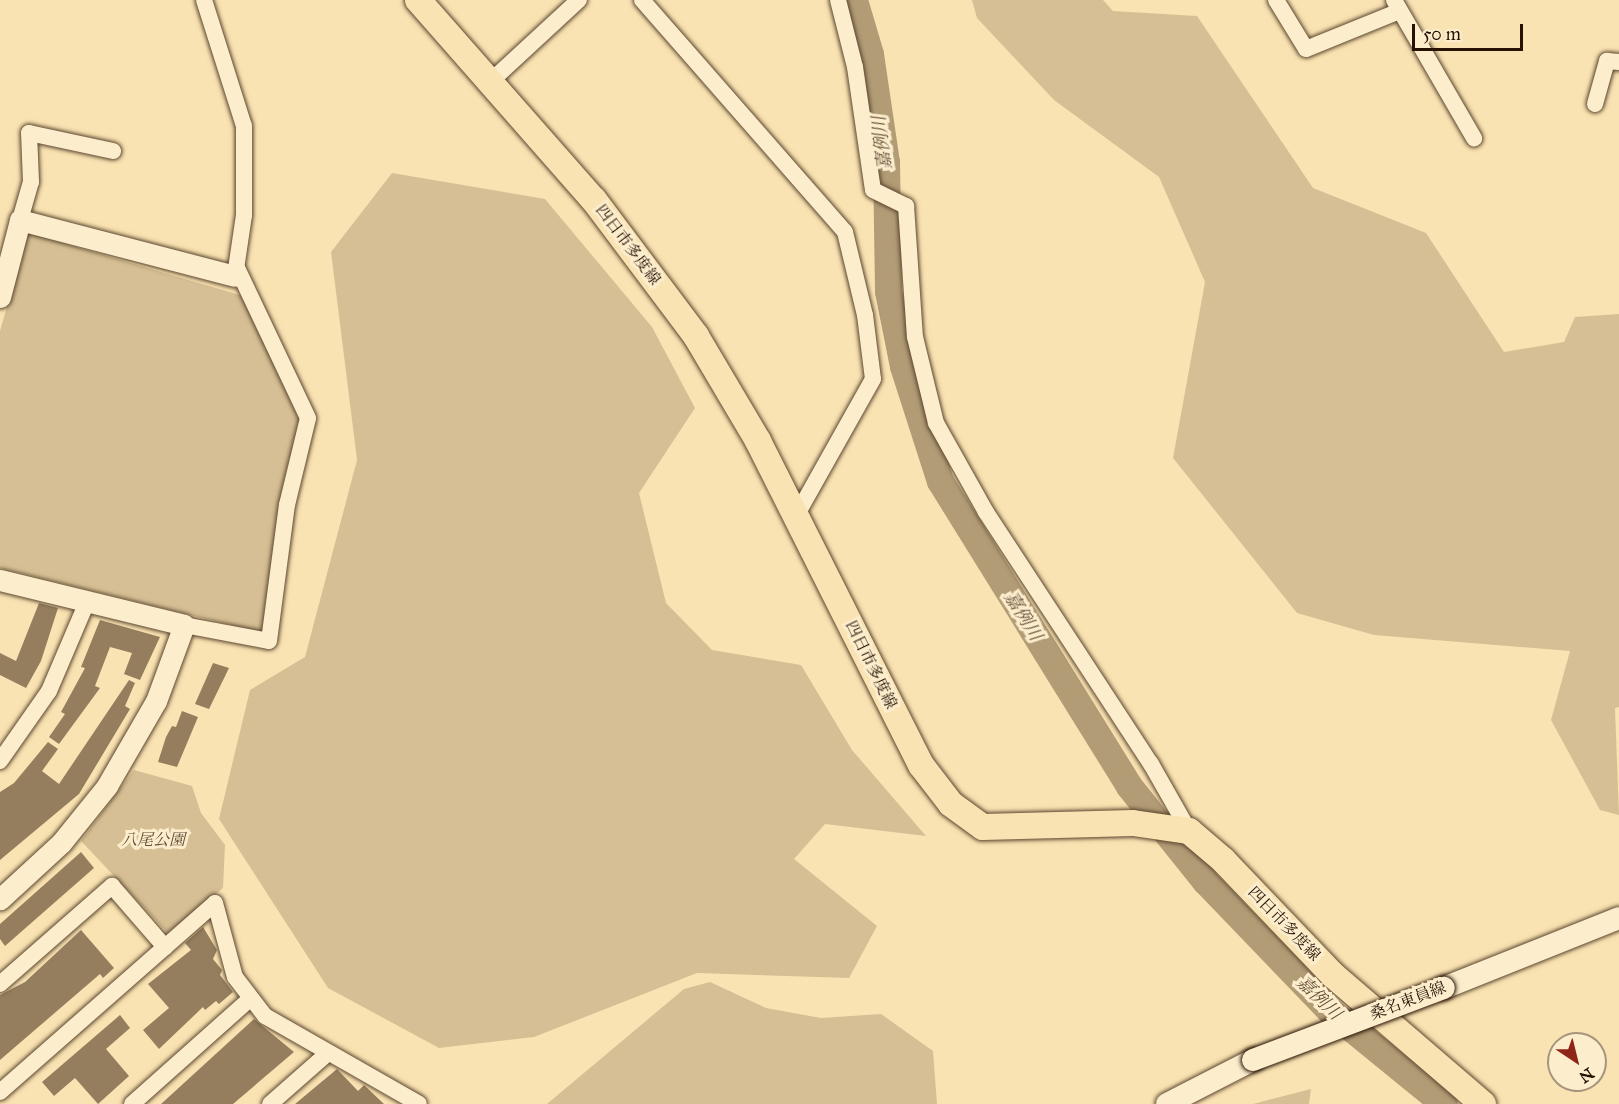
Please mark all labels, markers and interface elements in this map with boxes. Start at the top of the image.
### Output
scale bar [1415,12,1526,50]
text: 50 m [1423,23,1461,45]
water label: 嘉例川 [868,115,896,171]
street label: 四日市多度線 [591,201,665,289]
water label: 嘉例川 [1000,587,1046,645]
street label: 四日市多度線 [841,618,901,712]
park label: 八尾公園 [121,830,185,850]
street label: 四日市多度線 [1244,883,1324,965]
water label: 嘉例川 [1292,971,1346,1025]
street label: 桑名東員線 [1367,978,1449,1024]
north arrow [1547,1032,1607,1092]
text: N [1575,1064,1597,1087]

